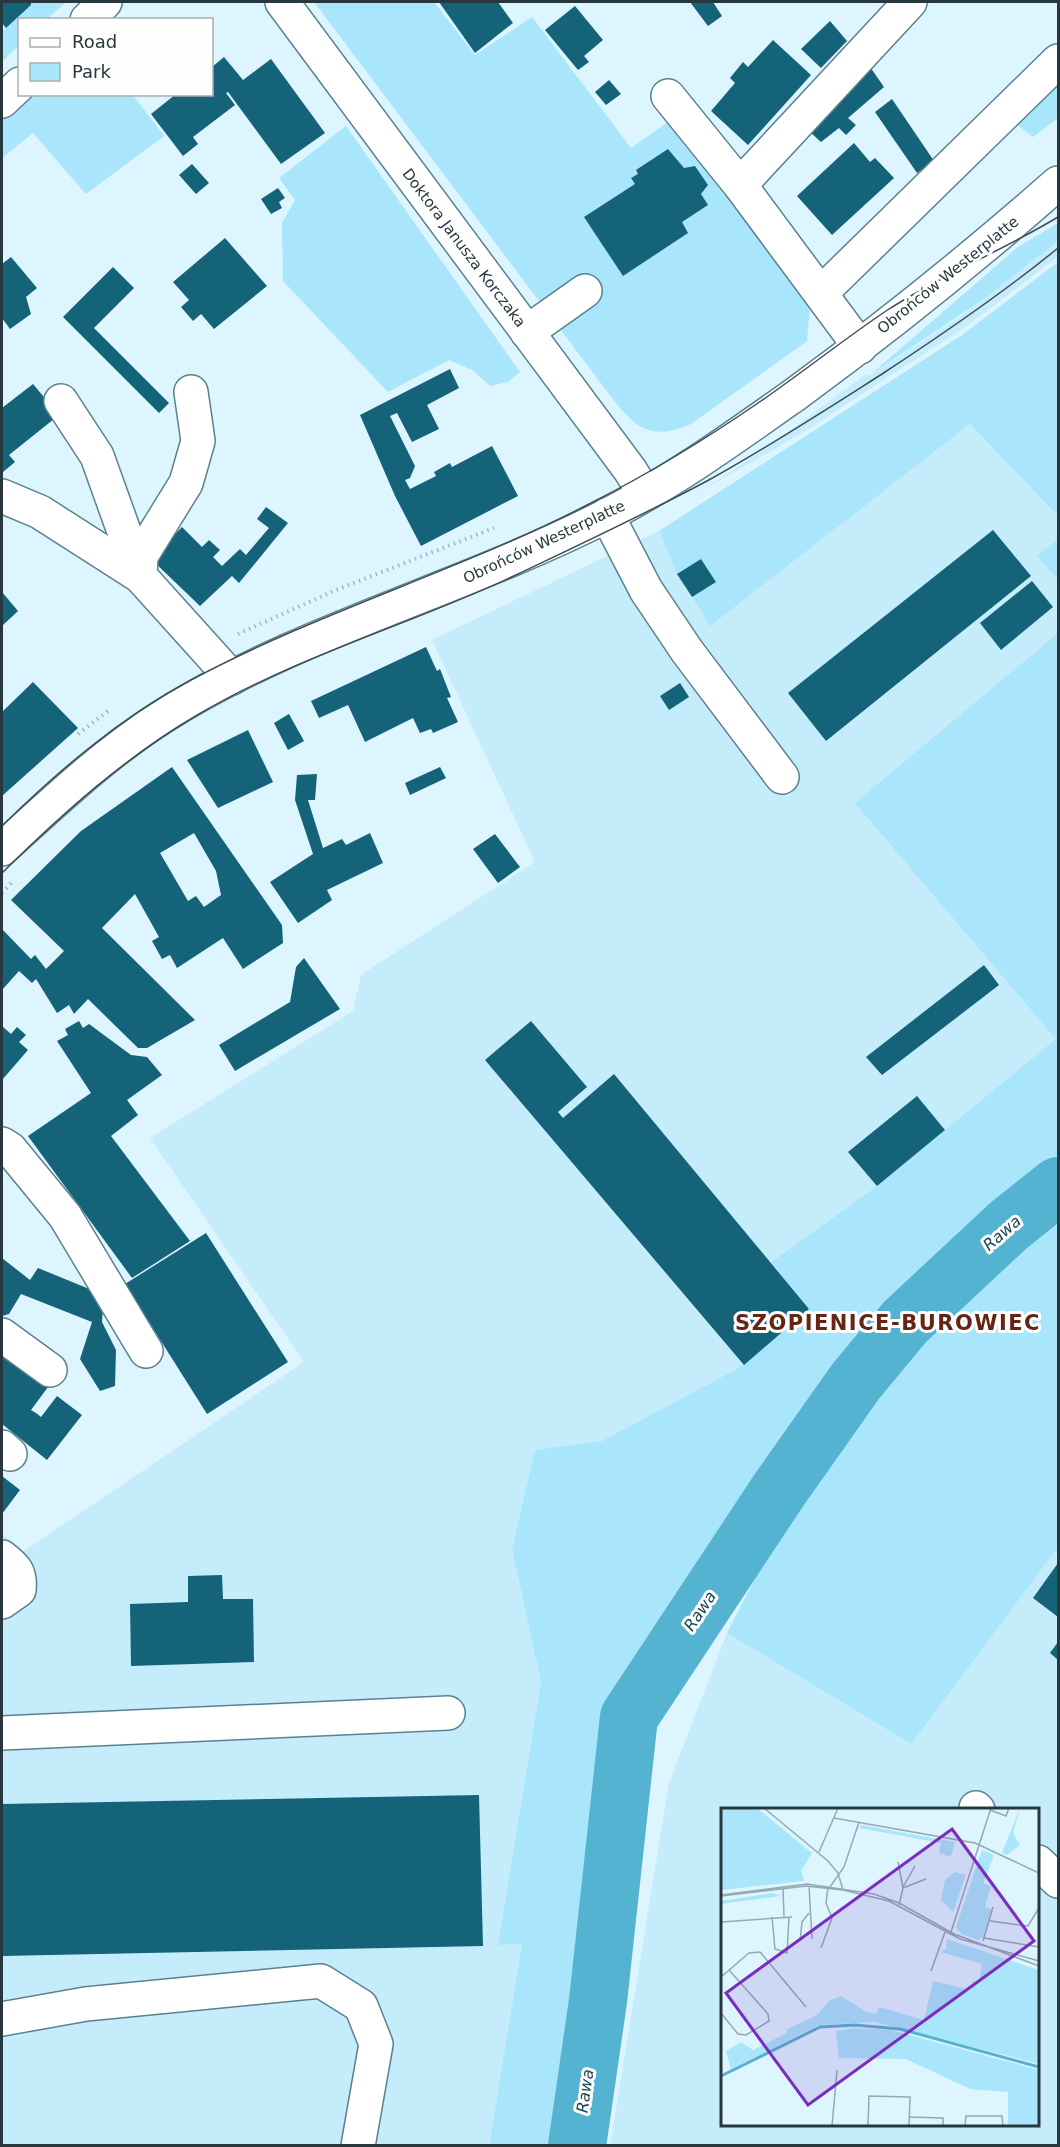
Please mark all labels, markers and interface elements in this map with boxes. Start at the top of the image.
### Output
legend [18,18,213,96]
text: Road [72,31,117,52]
text: Park [72,61,111,82]
street label: Doktora Janusza Korczaka [398,165,530,331]
street label: Obrońców Westerplatte [874,212,1022,338]
street label: Obrońców Westerplatte [460,497,628,587]
water label: Rawa [979,1211,1025,1255]
district label: SZOPIENICE-BUROWIEC [735,1311,1041,1335]
water label: Rawa [680,1588,720,1634]
inset map [721,1808,1039,2126]
water label: Rawa [573,2068,597,2114]

